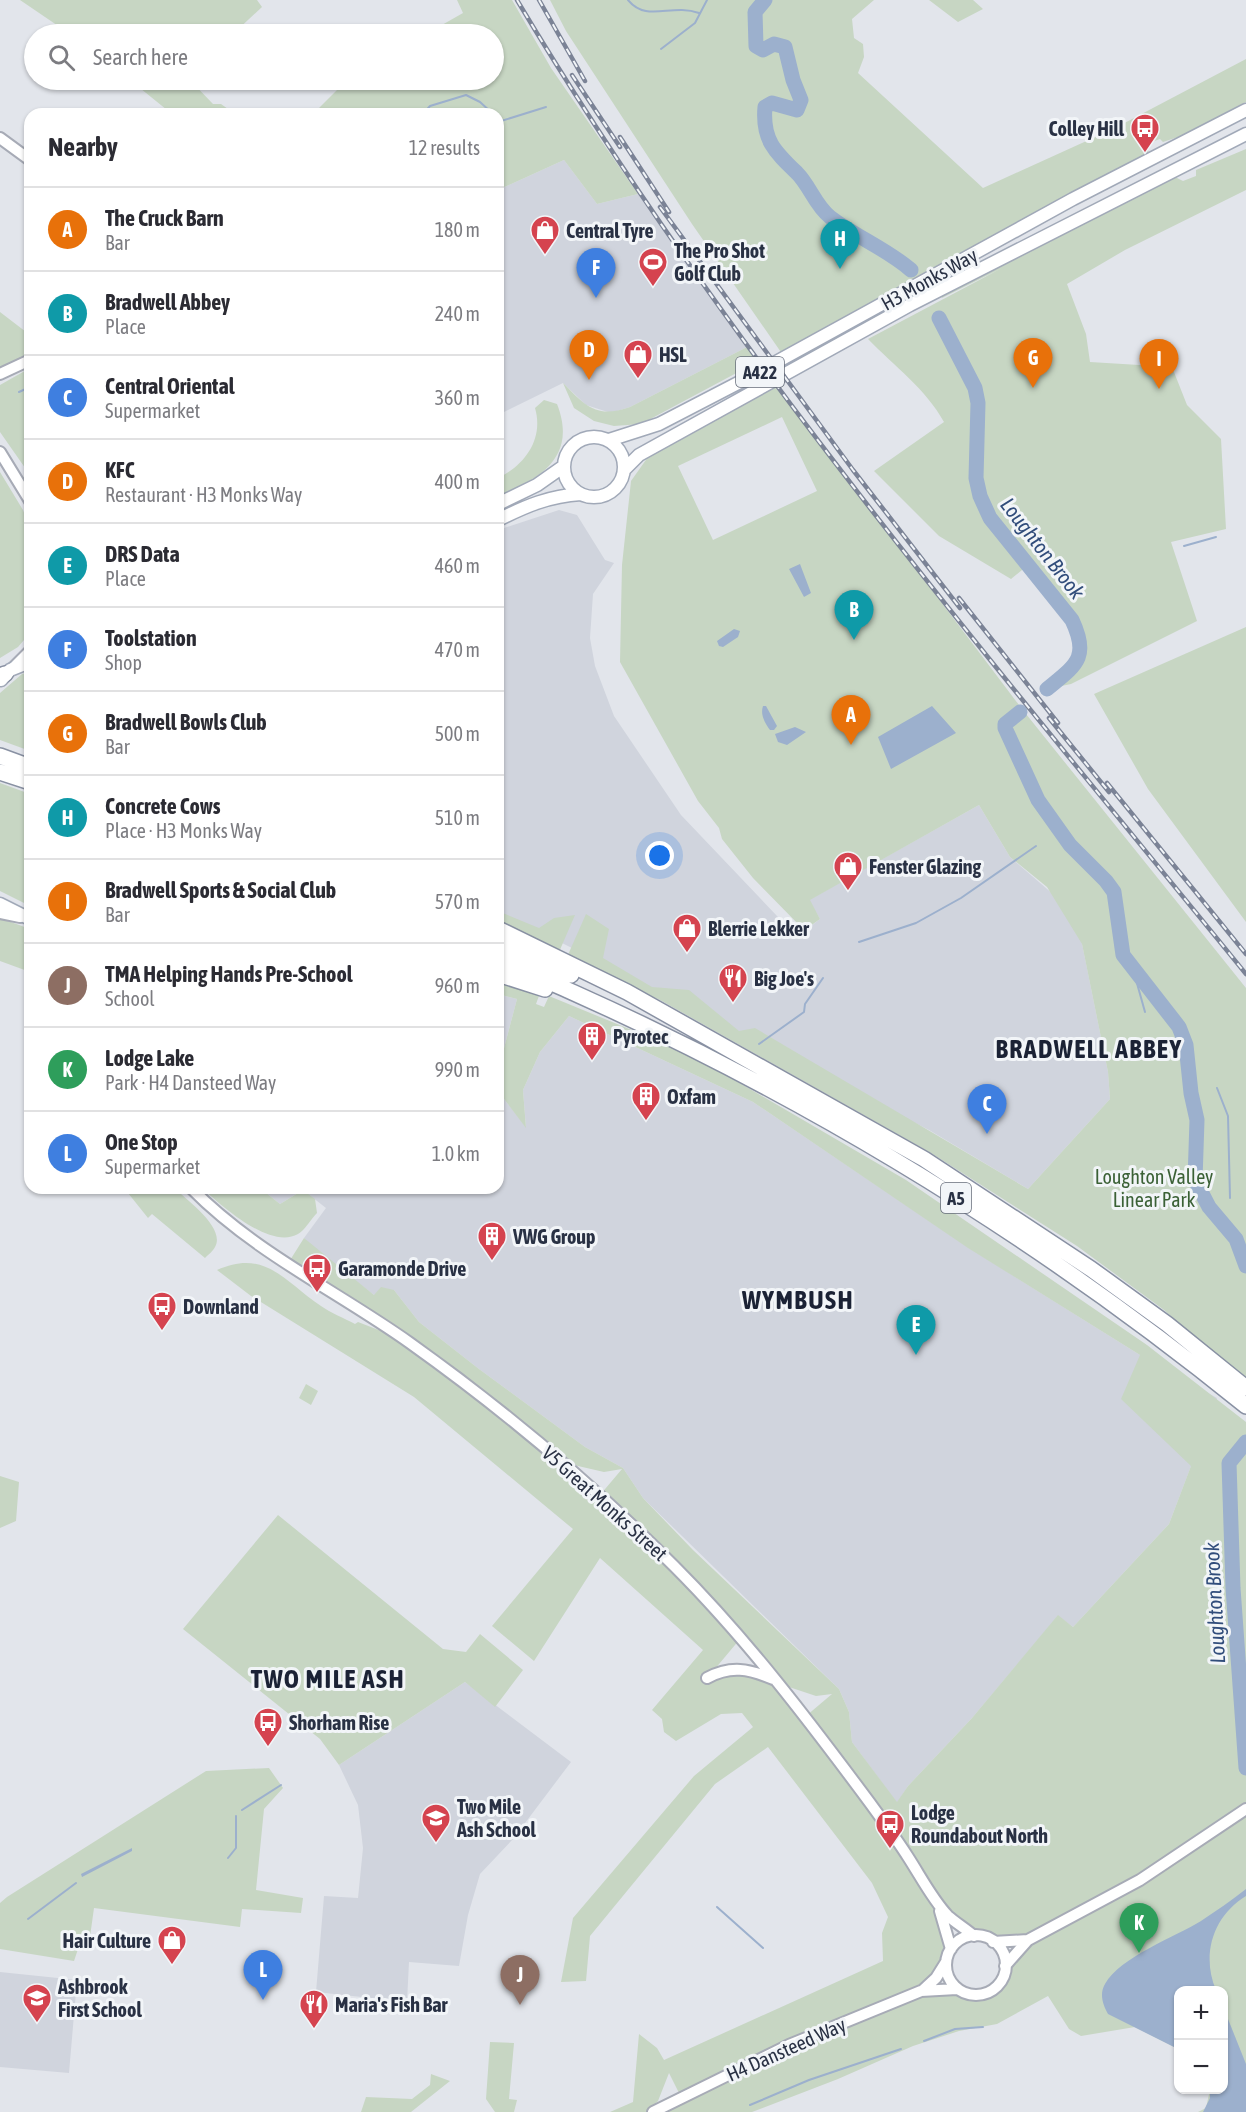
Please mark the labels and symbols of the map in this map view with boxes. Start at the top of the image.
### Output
bus stop icon: Colley Hill [1129,112,1161,154]
place label: Colley Hill [1049,117,1125,140]
shop icon: Central Tyre [529,214,561,256]
place label: Central Tyre [566,219,654,242]
pin: H [820,220,860,269]
place label: The Pro Shot Golf Club [674,239,765,285]
street label: H3 Monks Way [877,243,981,315]
sports icon: The Pro Shot Golf Club [637,246,669,288]
pin: F [576,248,616,298]
pin: D [570,330,608,380]
shop icon: HSL [622,338,654,380]
pin: G [1014,338,1052,388]
pin: I [1140,340,1178,389]
place label: HSL [659,343,687,366]
road number: A422 [736,357,784,387]
water label: Loughton Brook [996,493,1090,604]
pin: B [834,590,874,640]
pin: A [832,696,870,745]
your location [645,841,674,870]
shop icon: Fenster Glazing [832,850,864,892]
place label: Fenster Glazing [869,855,981,878]
shop icon: Blerrie Lekker [671,912,703,954]
place label: Blerrie Lekker [708,917,810,940]
restaurant icon: Big Joe's [717,962,749,1004]
place label: Big Joe's [754,967,814,990]
building icon: Pyrotec [576,1020,608,1062]
place label: Pyrotec [613,1025,669,1048]
district label: BRADWELL ABBEY [995,1034,1183,1064]
building icon: Oxfam [630,1080,662,1122]
pin: C [968,1084,1006,1134]
place label: Oxfam [667,1085,716,1108]
park label: Loughton Valley Linear Park [1095,1165,1213,1211]
road number: A5 [941,1183,971,1213]
building icon: VWG Group [476,1220,508,1262]
place label: VWG Group [512,1225,595,1248]
bus stop icon: Garamonde Drive [301,1252,333,1294]
place label: Garamonde Drive [338,1257,466,1280]
district label: WYMBUSH [741,1285,854,1315]
bus stop icon: Downland [146,1290,178,1332]
place label: Downland [183,1295,259,1318]
pin: E [896,1306,936,1355]
street label: V5 Great Monks Street [538,1441,672,1565]
water label: Loughton Brook [1199,1541,1229,1664]
district label: TWO MILE ASH [251,1664,405,1694]
bus stop icon: Shorham Rise [252,1706,284,1748]
place label: Shorham Rise [289,1711,389,1734]
place label: Two Mile Ash School [456,1795,537,1841]
place label: Lodge Roundabout North [911,1801,1048,1847]
school or university icon: Two Mile Ash School [420,1802,452,1844]
bus stop icon: Lodge Roundabout North [874,1808,906,1850]
pin: K [1120,1904,1158,1953]
shop icon: Hair Culture [156,1924,188,1966]
place label: Hair Culture [62,1929,151,1952]
pin: L [244,1950,282,2000]
pin: J [500,1956,540,2005]
place label: Ashbrook First School [57,1975,142,2021]
school or university icon: Ashbrook First School [21,1982,53,2024]
restaurant icon: Maria's Fish Bar [298,1988,330,2030]
place label: Maria's Fish Bar [335,1993,449,2016]
street label: H4 Dansteed Way [723,2012,849,2086]

